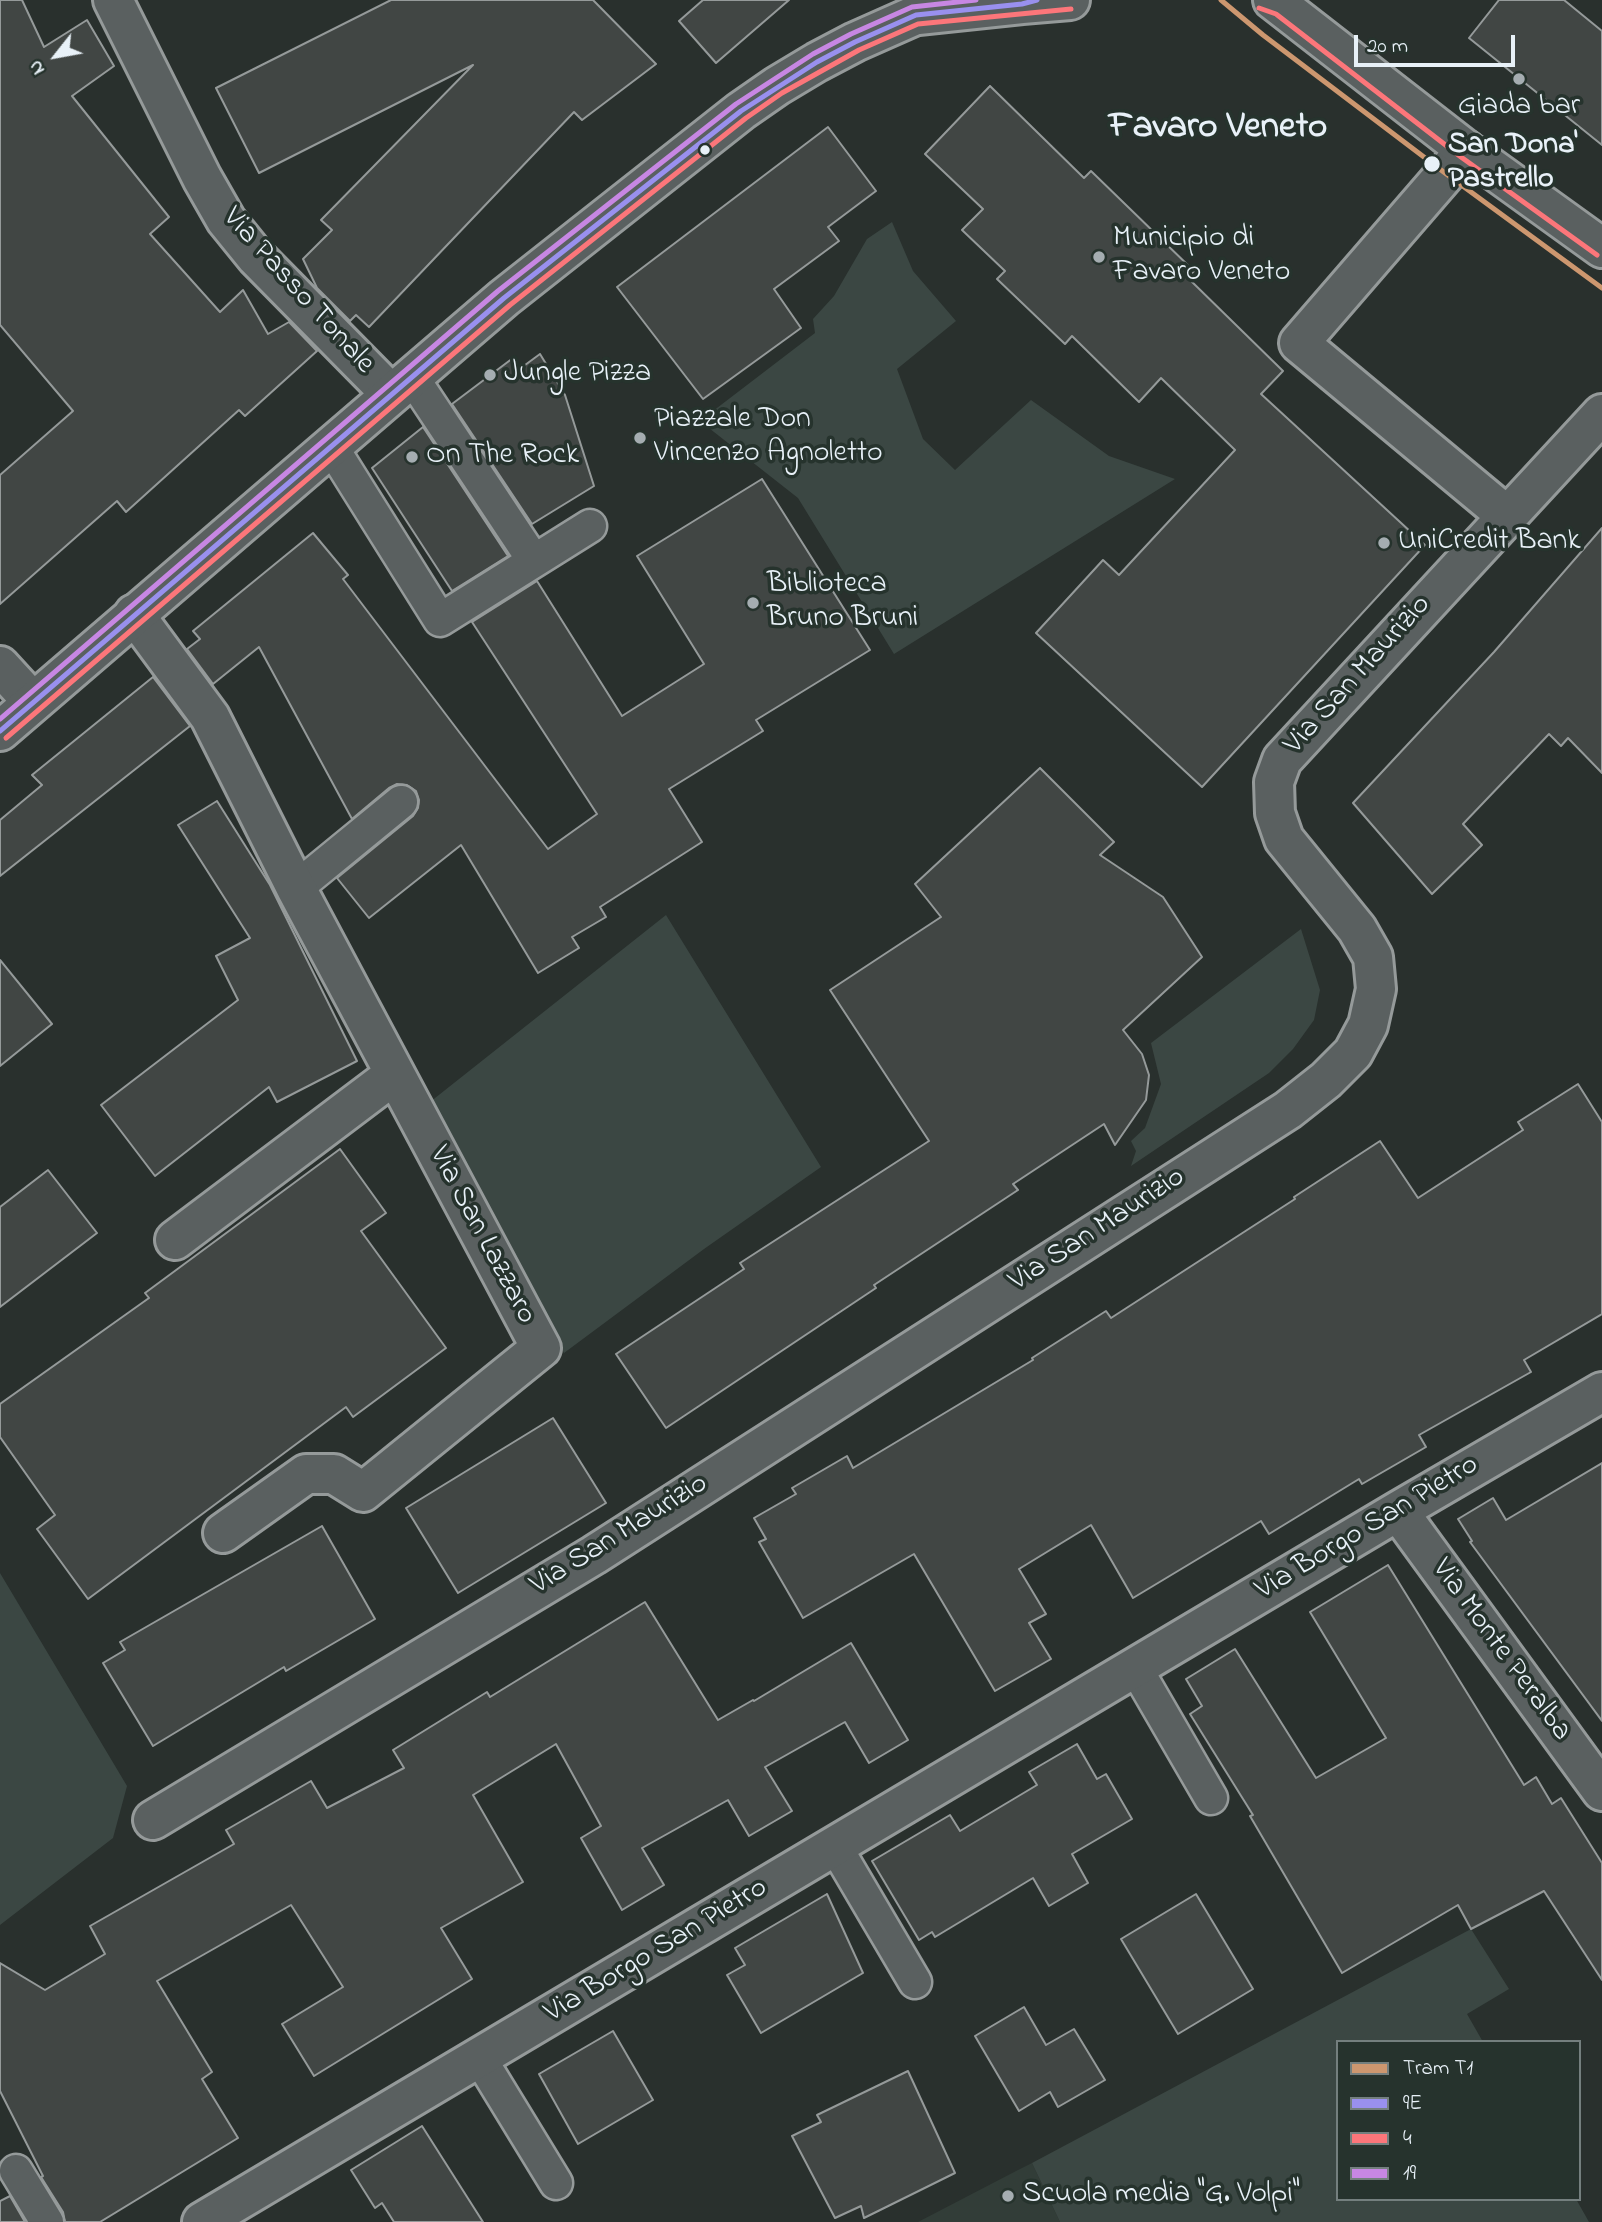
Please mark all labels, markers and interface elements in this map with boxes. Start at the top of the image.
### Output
north arrow [21,21,91,91]
scale bar [1357,21,1518,65]
text: 20 m [1367,32,1408,62]
text: N [23,55,52,80]
marker: Giada bar [1511,71,1527,87]
place label: Giada bar [1458,90,1580,126]
district label: Favaro Veneto [1109,108,1327,152]
place label: San Dona' Pastrello [1448,129,1577,200]
unlabelled marker [698,143,712,157]
marker: San Dona' Pastrello [1422,154,1442,174]
street label: Via Passo Tonale [213,201,381,383]
place label: Municipio di Favaro Veneto [1113,222,1290,292]
marker: Municipio di Favaro Veneto [1091,249,1107,265]
place label: Jungle Pizza [504,357,651,393]
marker: Jungle Pizza [482,367,498,383]
place label: Piazzale Don Vincenzo Agnoletto [654,403,883,474]
marker: Piazzale Don Vincenzo Agnoletto [632,430,648,446]
place label: On The Rock [426,439,579,475]
marker: On The Rock [404,449,420,465]
place label: UniCredit Bank [1398,525,1581,561]
marker: UniCredit Bank [1376,535,1392,551]
place label: Biblioteca Bruno Bruni [767,568,918,638]
street label: Via San Maurizio [1278,589,1440,763]
marker: Biblioteca Bruno Bruni [745,595,761,611]
street label: Via San Lazzaro [419,1141,543,1331]
street label: Via San Maurizio [1003,1161,1193,1301]
street label: Via Borgo San Pietro [1250,1448,1486,1610]
street label: Via San Maurizio [525,1467,715,1605]
street label: Via Monte Peralba [1422,1553,1578,1749]
street label: Via Borgo San Pietro [539,1871,775,2033]
legend [1336,2040,1581,2201]
text: Tram T1 [1403,2054,1473,2084]
text: 9E [1403,2089,1422,2119]
text: 4 [1403,2124,1412,2154]
text: 19 [1403,2159,1416,2189]
place label: Scuola media "G. Volpi" [1022,2178,1300,2214]
marker: Scuola media "G. Volpi" [1000,2188,1016,2204]

